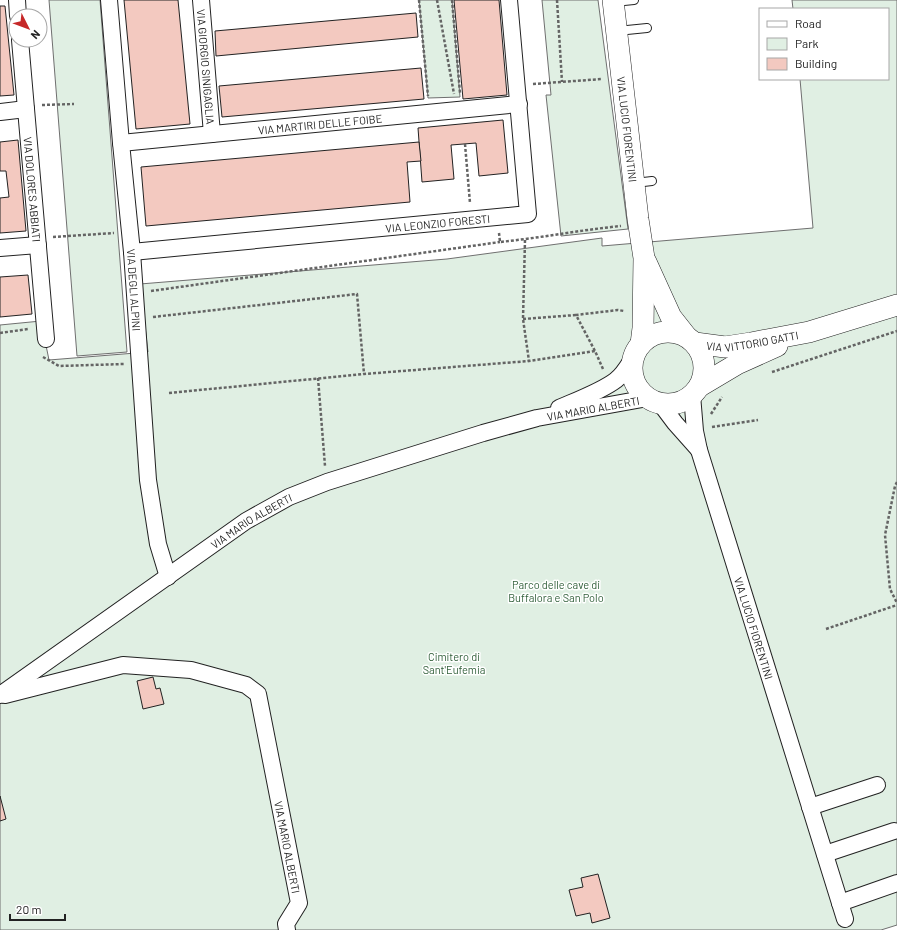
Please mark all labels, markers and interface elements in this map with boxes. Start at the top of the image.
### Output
north arrow [8,8,48,48]
legend [759,8,889,80]
street label: VIA GIORGIO SINIGAGLIA [195,9,218,125]
text: Road [795,16,822,30]
text: N [29,28,43,42]
text: Park [795,36,819,50]
text: Building [795,56,837,70]
street label: VIA LUCIO FIORENTINI [615,76,640,183]
street label: VIA MARTIRI DELLE FOIBE [257,111,383,136]
street label: VIA DOLORES ABBIATI [22,136,44,243]
street label: VIA LEONZIO FORESTI [385,211,491,234]
street label: VIA DEGLI ALPINI [125,248,144,331]
street label: VIA VITTORIO GATTI [705,328,799,354]
street label: VIA MARIO ALBERTI [546,393,640,423]
street label: VIA MARIO ALBERTI [208,490,294,551]
street label: VIA LUCIO FIORENTINI [732,575,776,681]
park label: Parco delle cave di Buffalora e San Polo [508,578,604,604]
park label: Cimitero di Sant'Eufemia [423,650,485,676]
street label: VIA MARIO ALBERTI [273,800,303,894]
scale bar [10,896,65,922]
text: 20 m [16,902,42,916]

